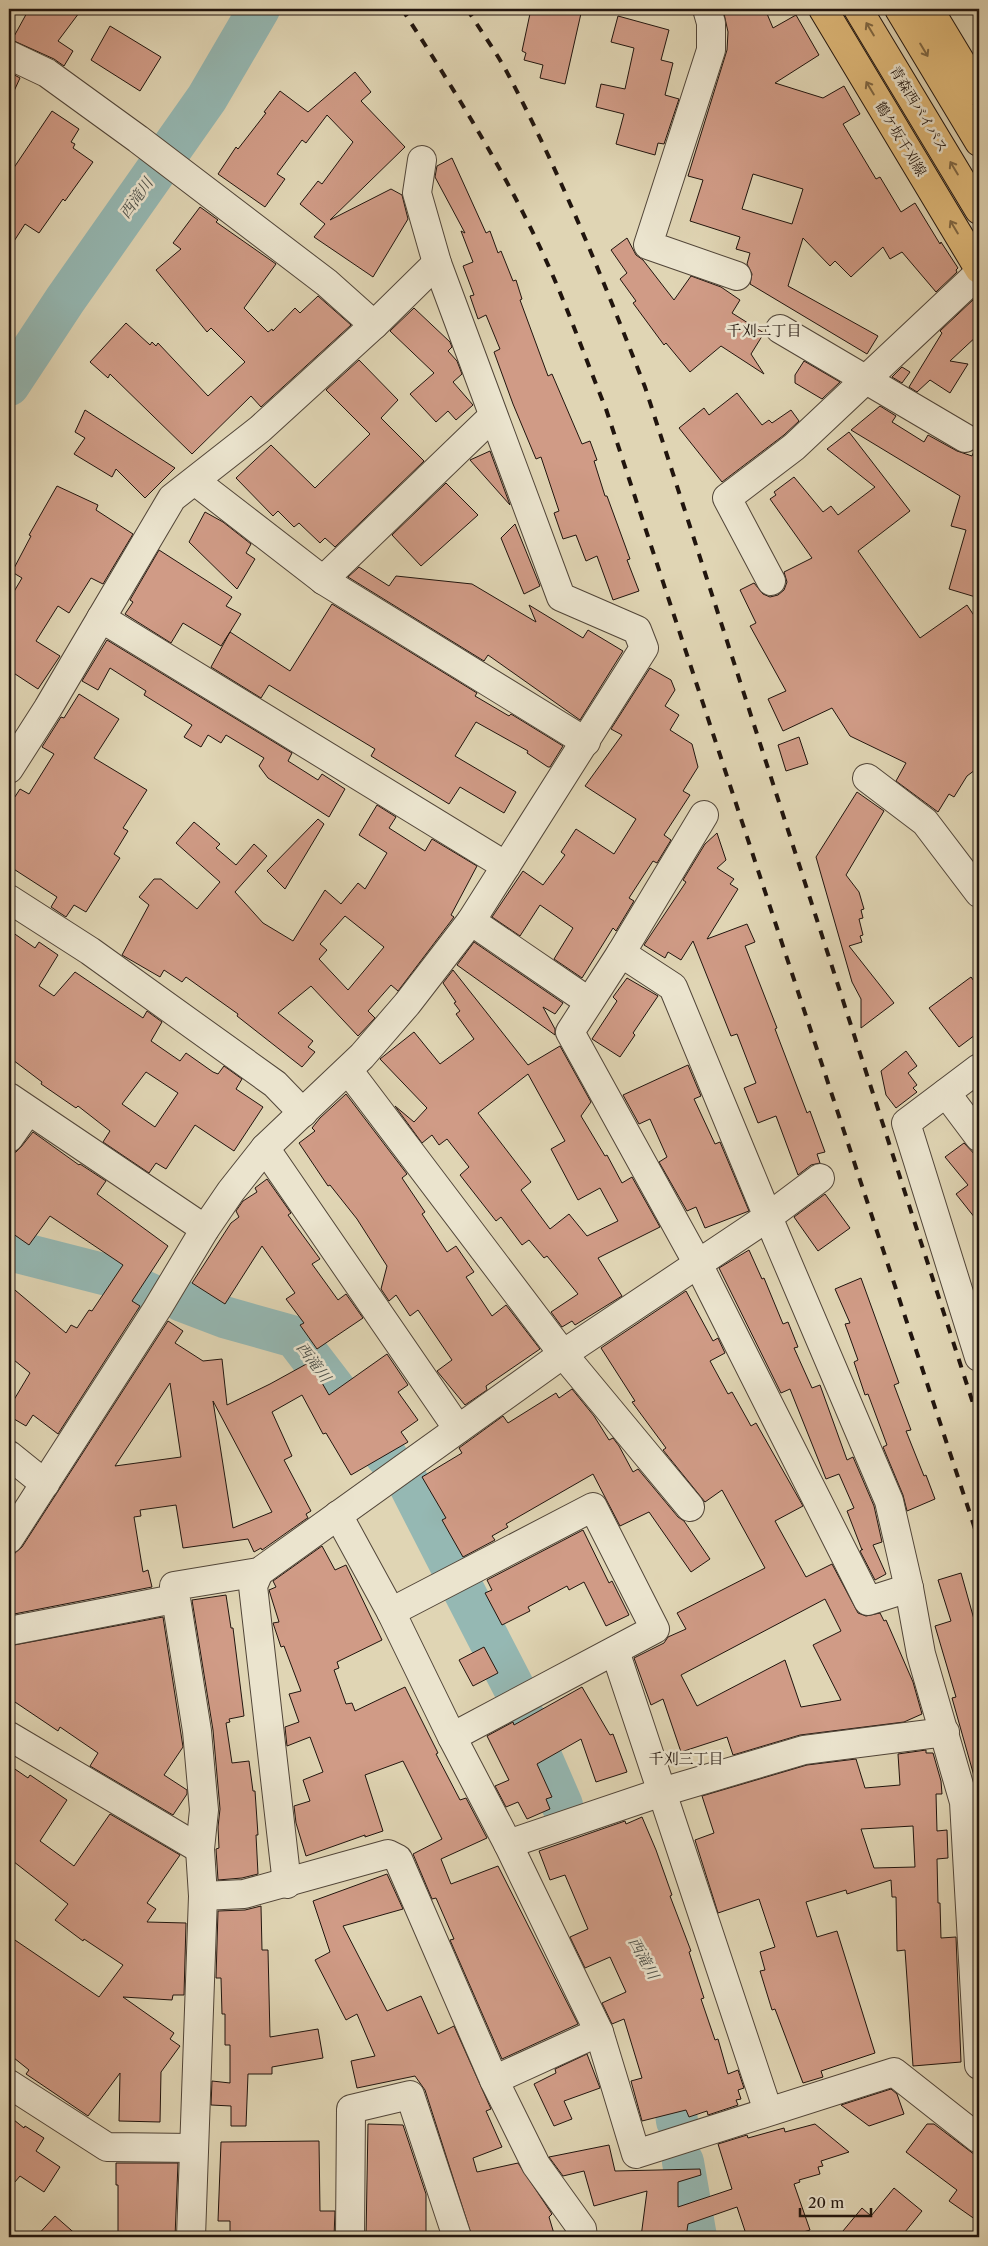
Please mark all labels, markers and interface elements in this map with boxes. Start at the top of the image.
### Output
one-way arrow [865,23,875,37]
one-way arrow [920,43,930,57]
street label: 青森西バイパス [886,62,952,156]
one-way arrow [865,81,875,95]
street label: 鶴ケ坂千刈線 [872,98,930,180]
one-way arrow [949,162,959,176]
water label: 西滝川 [115,172,158,222]
one-way arrow [949,221,959,235]
district label: 千刈二丁目 [726,321,802,340]
water label: 西滝川 [293,1338,336,1387]
district label: 千刈三丁目 [648,1749,724,1768]
water label: 西滝川 [625,1934,664,1984]
scale bar [800,2186,872,2218]
text: 20 m [808,2193,844,2212]

